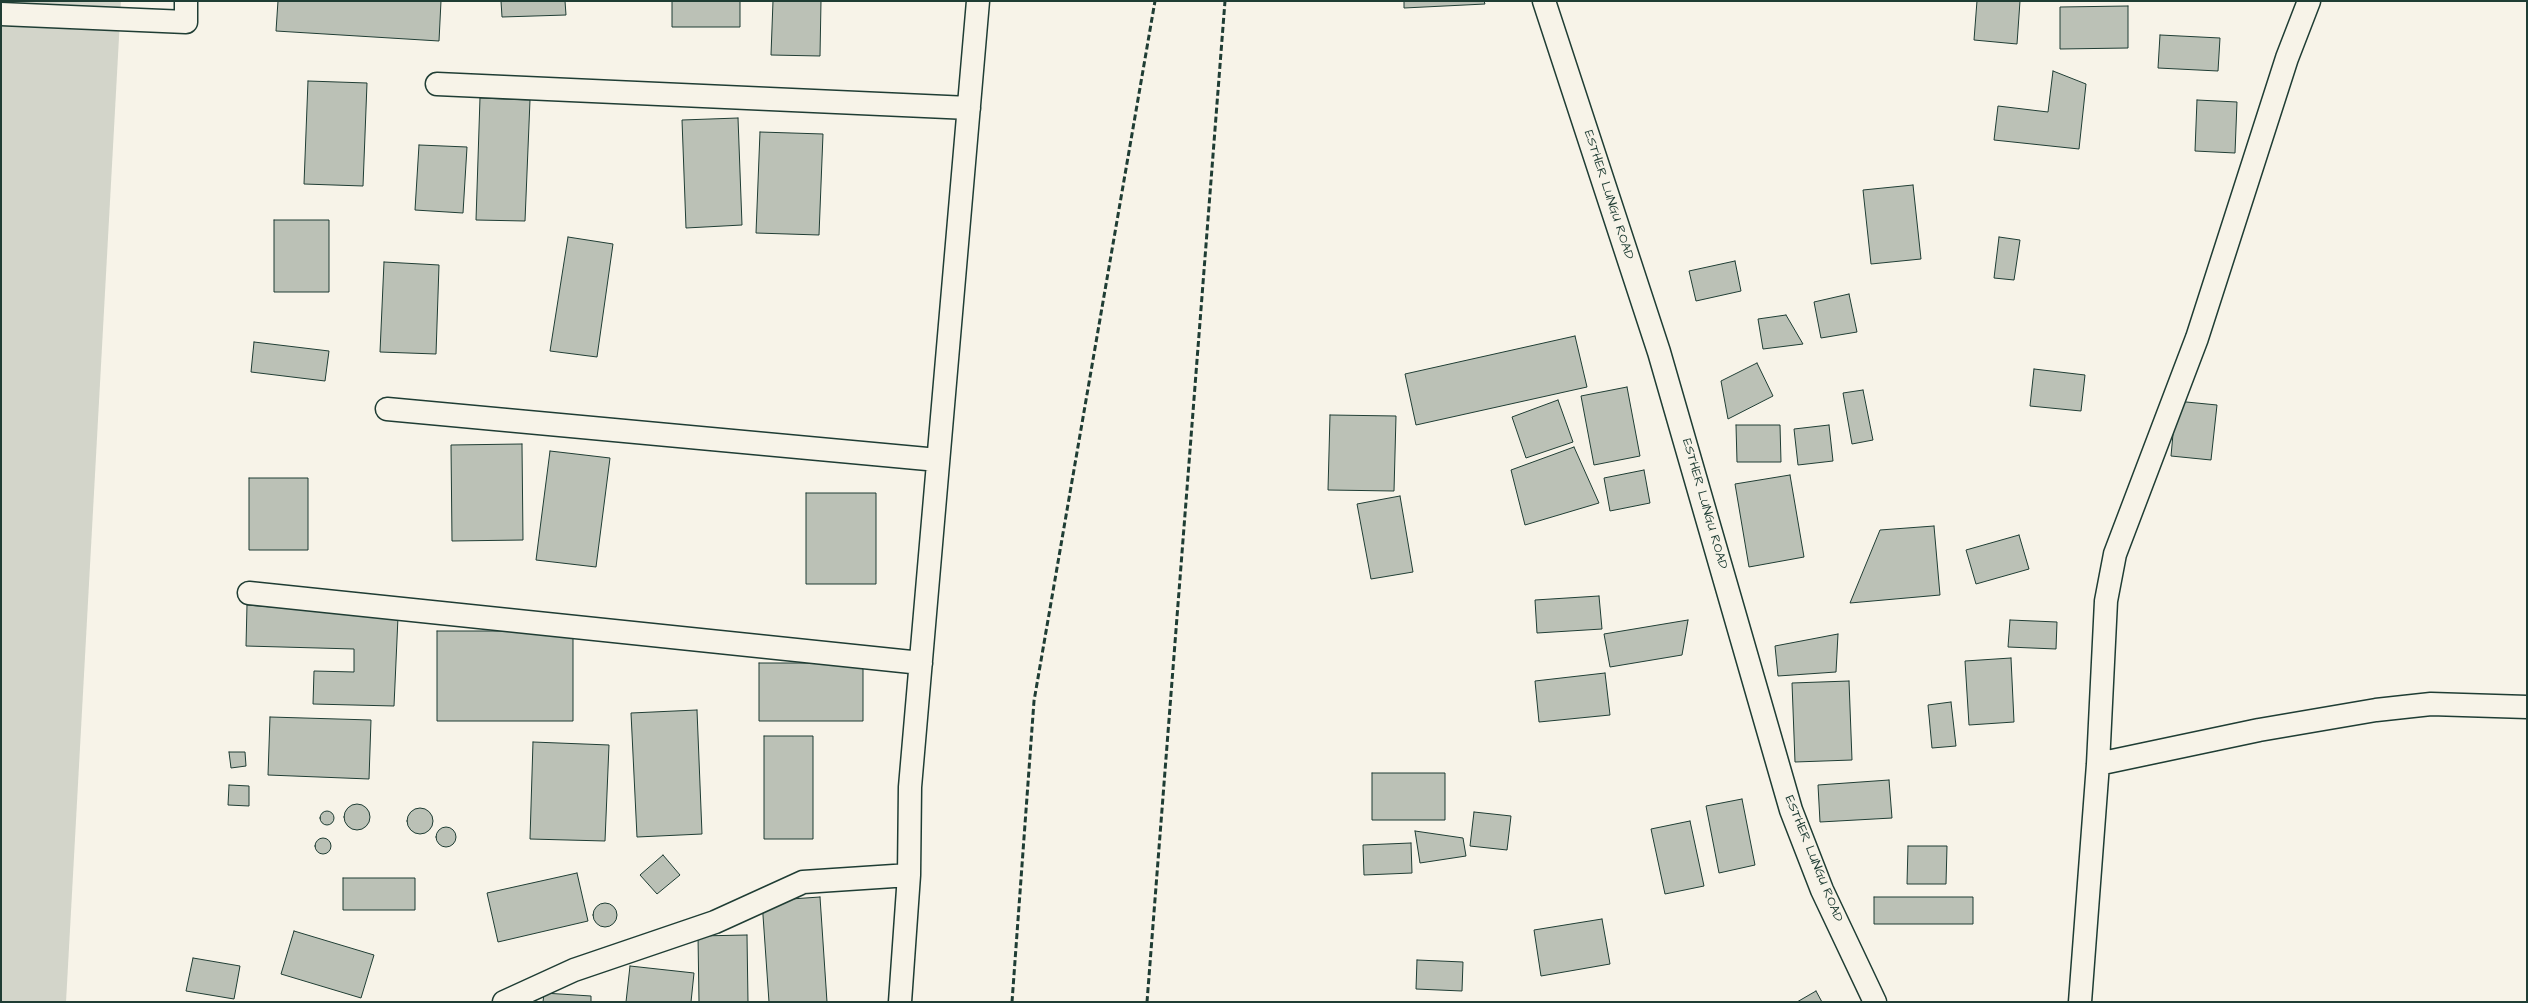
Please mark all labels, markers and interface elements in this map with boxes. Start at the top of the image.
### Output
street label: ESTHER LUNGU ROAD [1580,128,1636,262]
street label: ESTHER LUNGU ROAD [1678,437,1730,571]
street label: ESTHER LUNGU ROAD [1781,794,1845,924]

